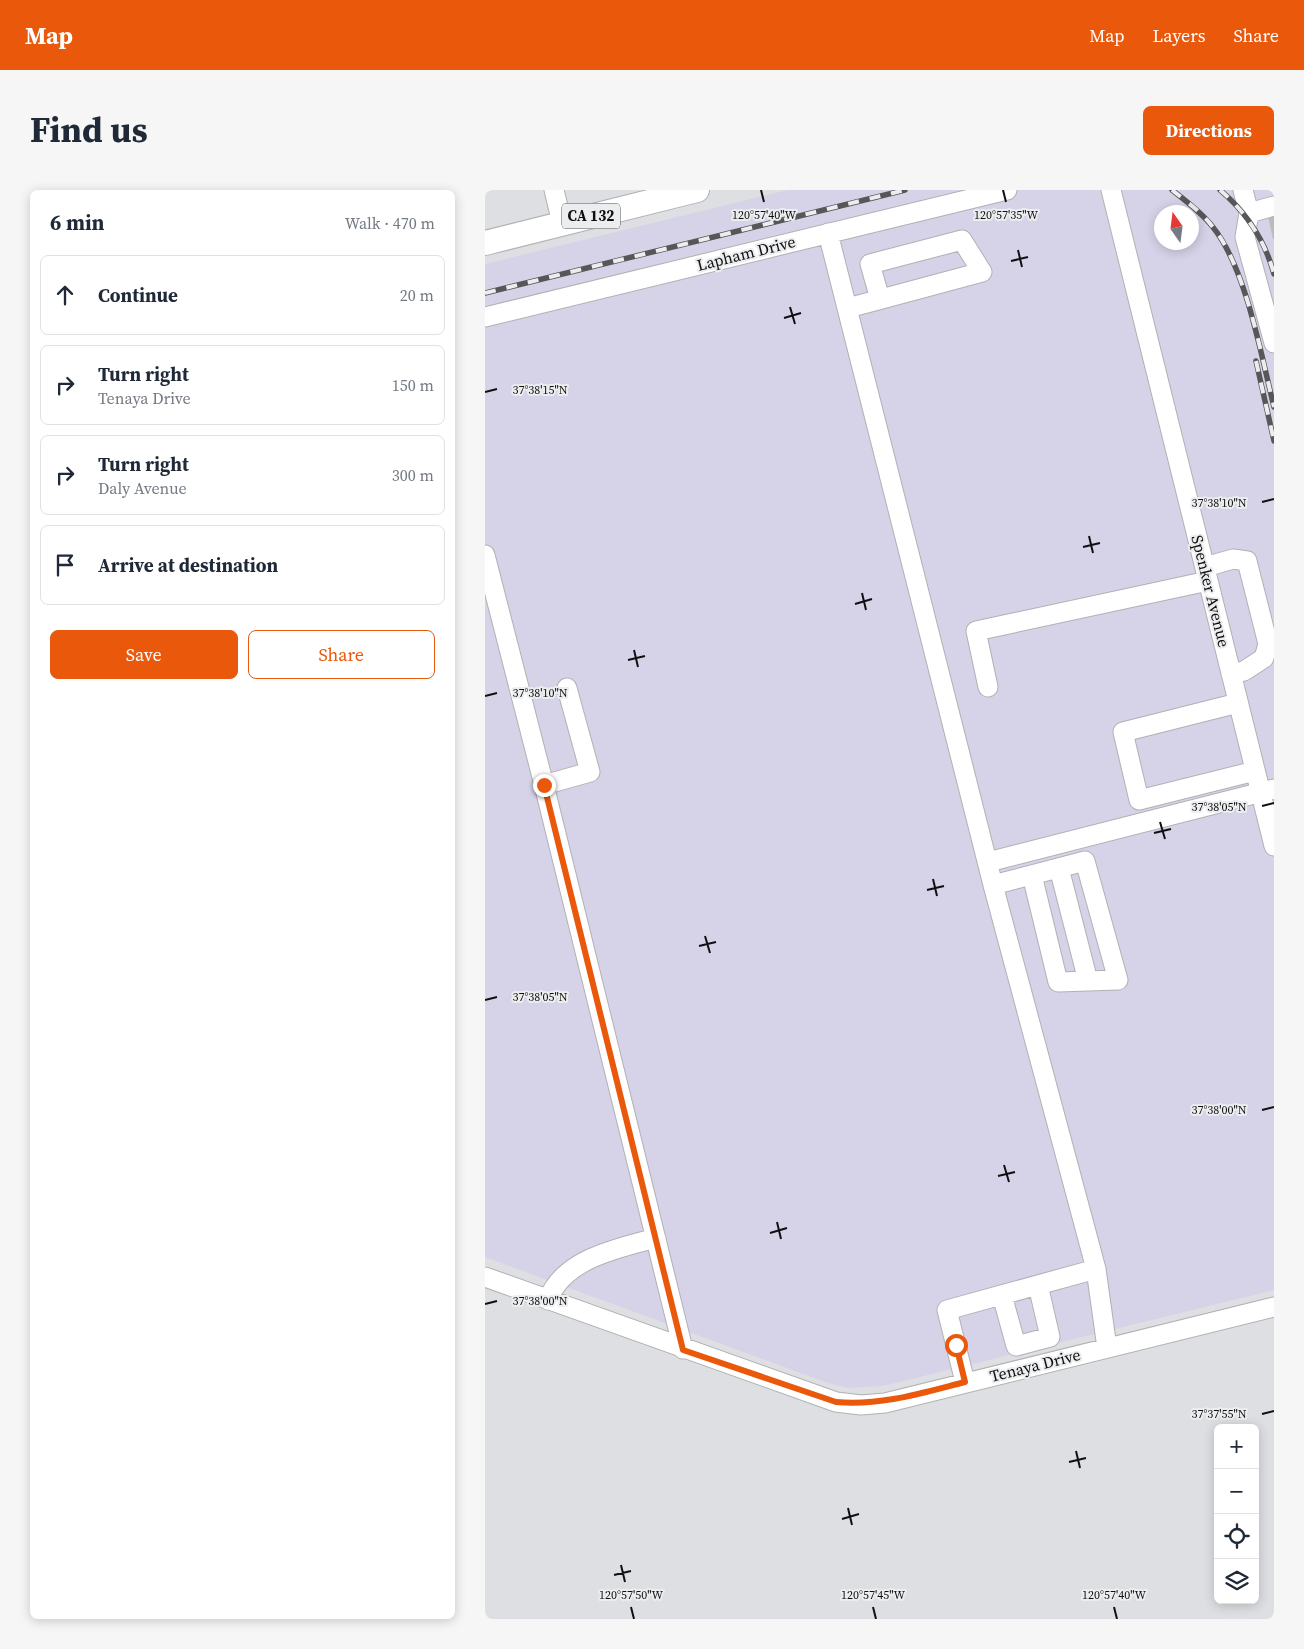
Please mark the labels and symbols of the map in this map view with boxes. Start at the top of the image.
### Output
road number: CA 132 [562,204,620,228]
north arrow [1154,205,1199,250]
text: 120°57'40"W [732,207,796,223]
text: 120°57'35"W [974,207,1038,223]
street label: Lapham Drive [694,230,798,276]
text: 37°38'15"N [512,382,568,398]
text: 37°38'10"N [1191,495,1247,511]
street label: Spenker Avenue [1186,533,1236,649]
text: 37°38'10"N [512,685,568,701]
route end [533,774,556,797]
text: 37°38'05"N [1191,799,1247,815]
text: 37°38'05"N [512,989,568,1005]
text: 37°38'00"N [1191,1102,1247,1118]
text: 37°38'00"N [512,1293,568,1309]
route start [945,1334,968,1357]
street label: Tenaya Drive [987,1343,1083,1387]
text: 37°37'55"N [1191,1406,1247,1422]
text: 120°57'50"W [599,1587,663,1603]
text: 120°57'45"W [841,1587,905,1603]
text: 120°57'40"W [1082,1587,1146,1603]

